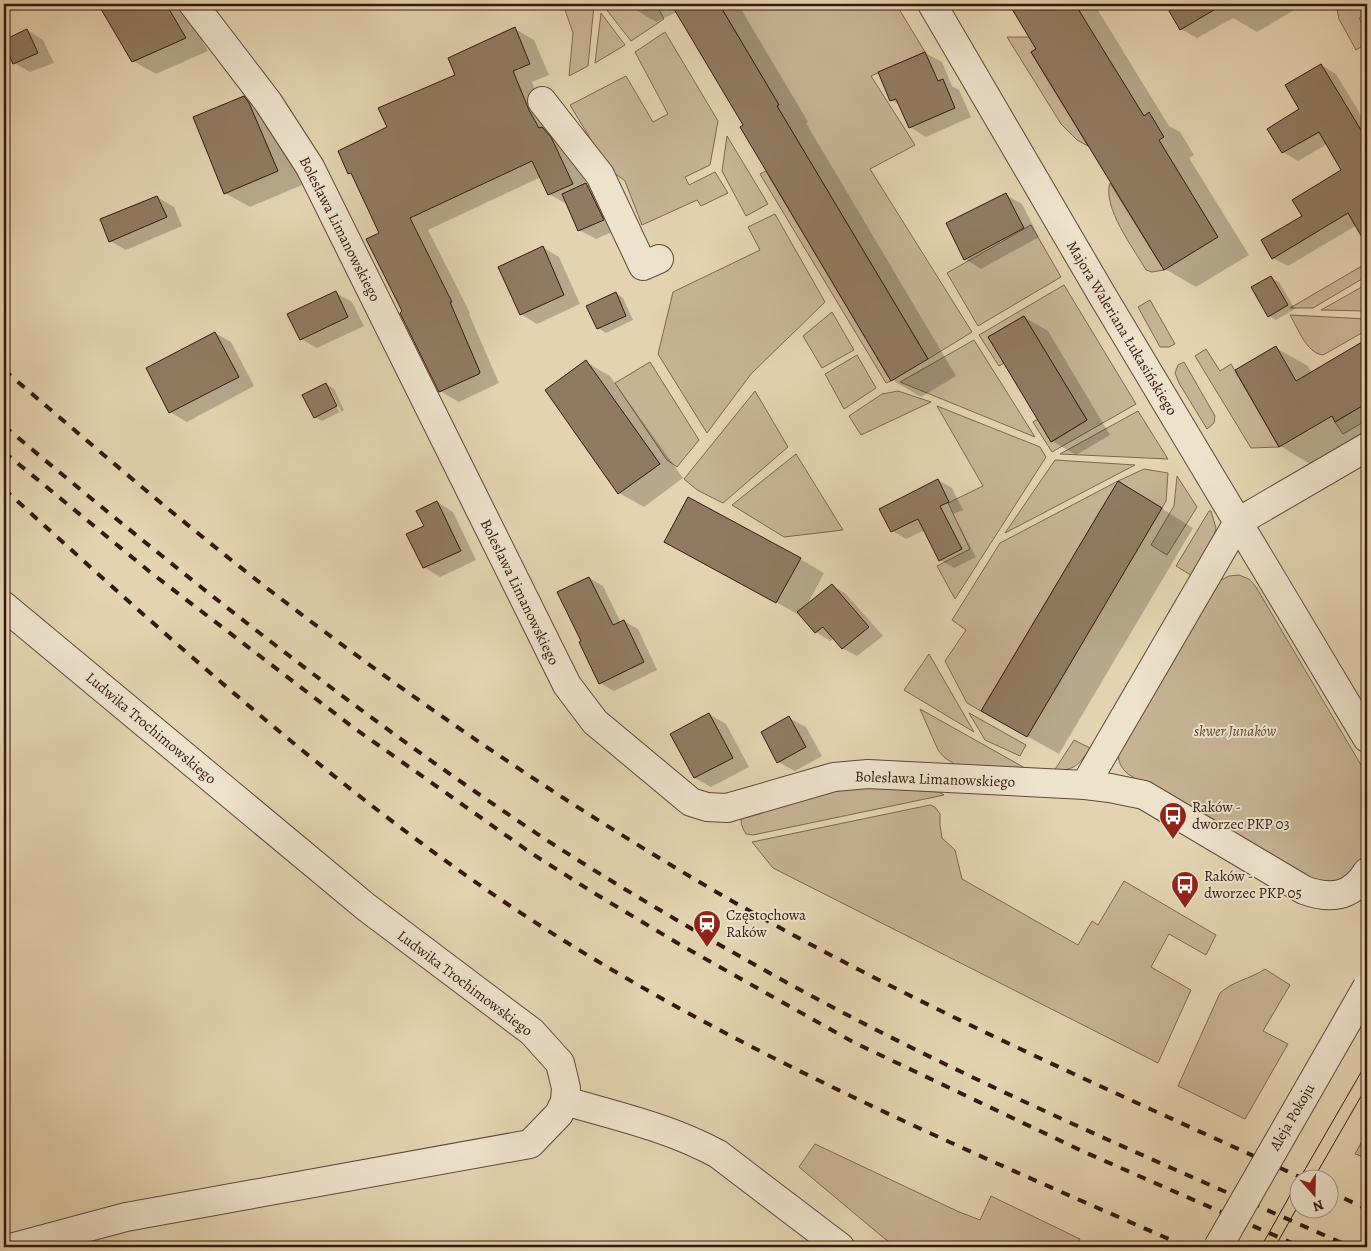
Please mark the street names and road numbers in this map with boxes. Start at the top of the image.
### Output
street label: Bolesława Limanowskiego [295,153,385,305]
street label: Majora Waleriana Łukasińskiego [1062,237,1182,419]
street label: Bolesława Limanowskiego [476,516,564,668]
street label: Ludwika Trochimowskiego [82,667,220,789]
street label: Bolesława Limanowskiego [855,766,1015,792]
street label: Ludwika Trochimowskiego [393,925,537,1041]
street label: Aleja Pokoju [1264,1079,1320,1155]

